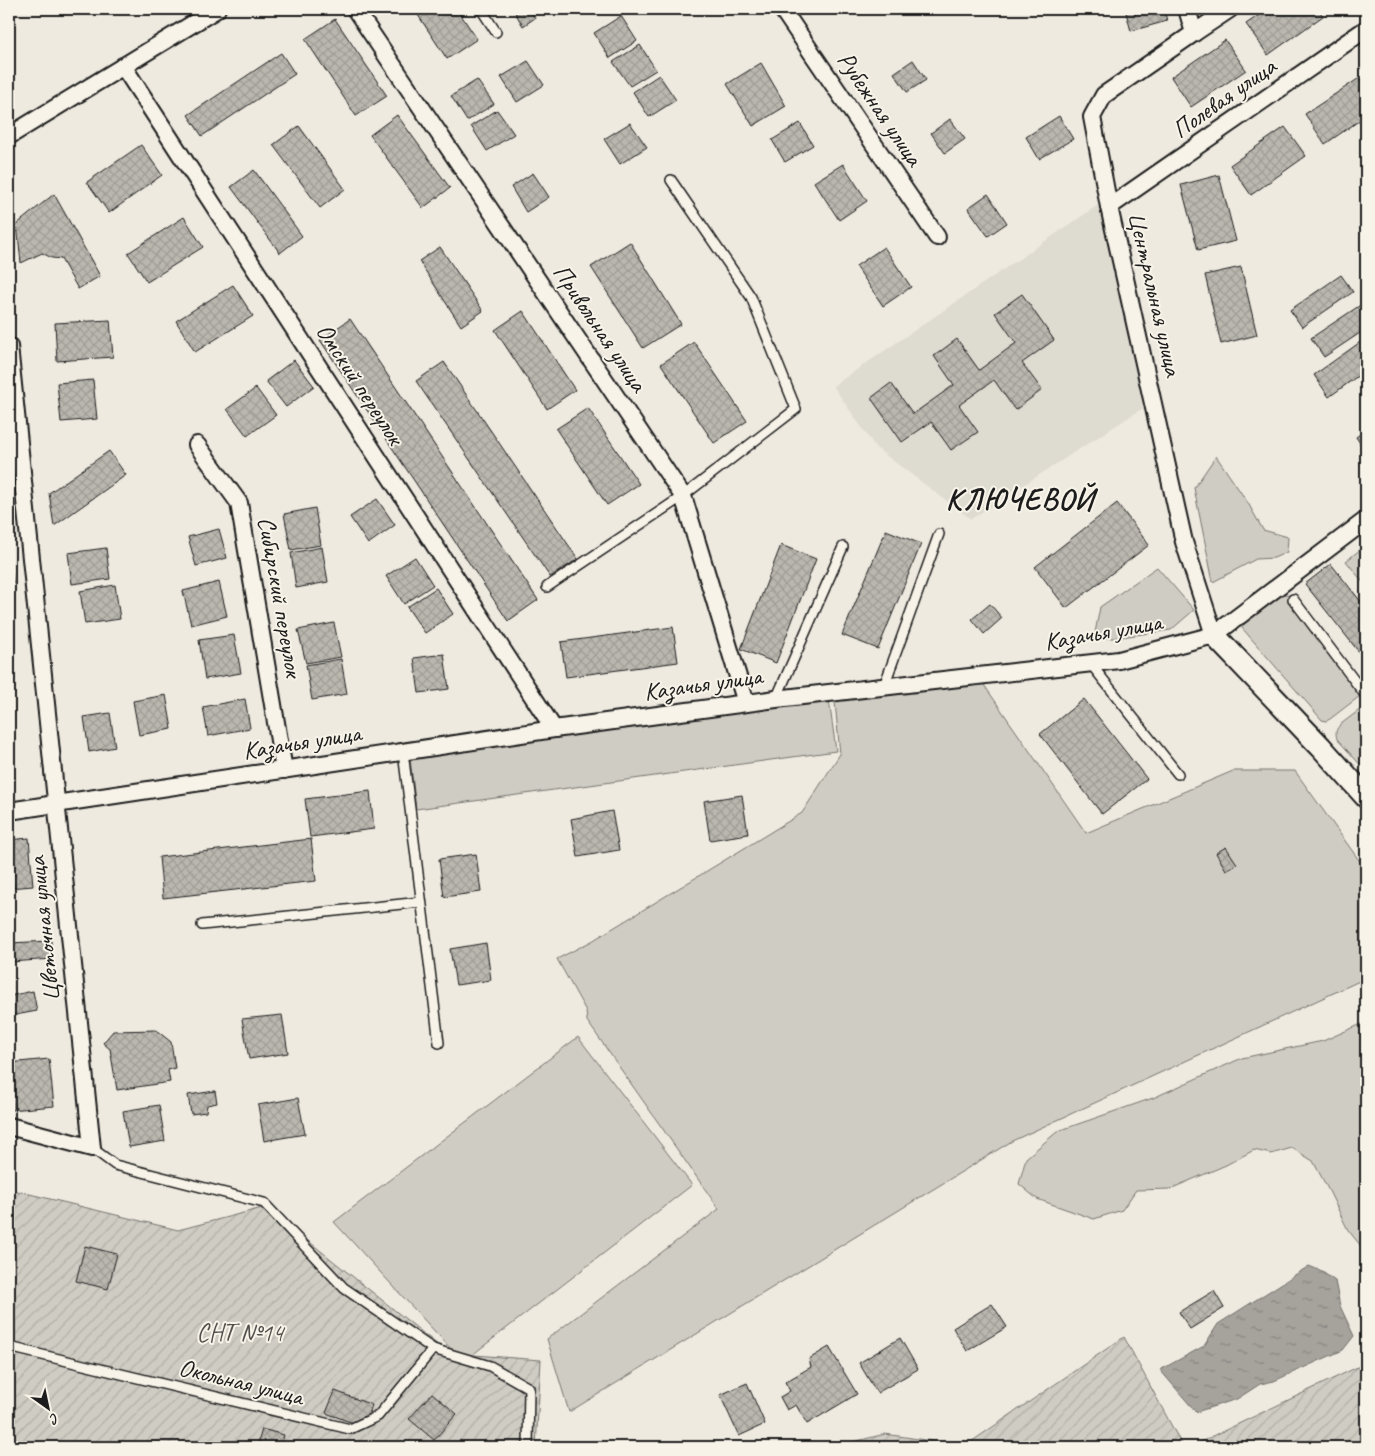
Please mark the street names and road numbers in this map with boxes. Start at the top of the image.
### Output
street label: Рубежная улица [830,46,931,174]
street label: Полевая улица [1166,49,1284,145]
street label: Центральная улица [1121,209,1190,381]
street label: Привольная улица [546,258,656,400]
street label: Омский переулок [309,317,413,453]
street label: Сибирский переулок [250,514,310,682]
street label: Казачья улица [1042,605,1167,659]
street label: Казачья улица [642,660,767,709]
street label: Казачья улица [241,716,366,768]
street label: Цветочная улица [20,853,68,1003]
street label: Окольная улица [175,1351,309,1414]

